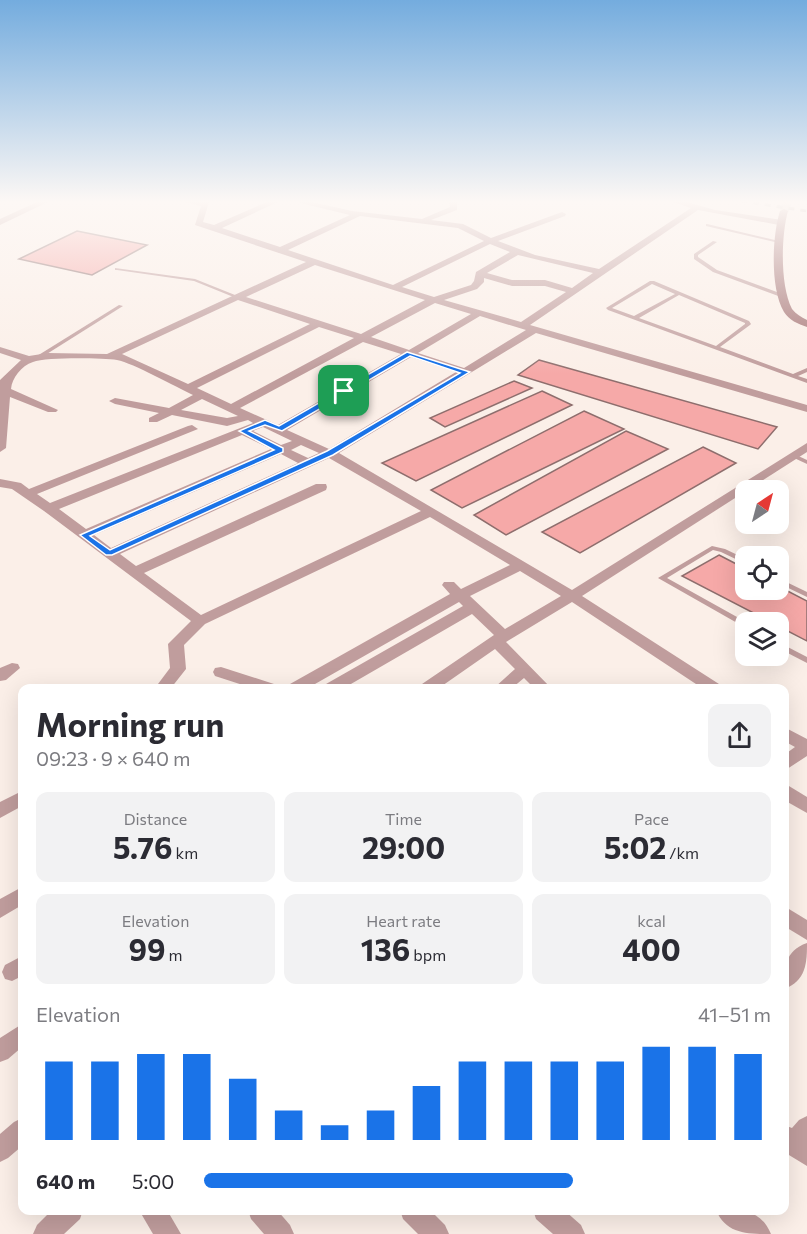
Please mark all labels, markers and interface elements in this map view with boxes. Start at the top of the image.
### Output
pin [318,365,369,416]
icon: arrive [327,374,360,407]
north arrow [735,480,789,534]
map controls [735,480,789,666]
button: locate [735,546,789,600]
button: layers [735,612,789,666]
text: Morning run [36,703,224,744]
button: share [708,704,771,767]
text: 09:23 · 9 × 640 m [36,746,190,770]
text: Distance [124,809,187,828]
text: Time [385,809,422,828]
text: Pace [634,809,669,828]
text: 5.76 [113,828,172,865]
text: 29:00 [362,828,445,865]
text: 5:02 [604,828,666,865]
text: km [172,843,198,862]
text: /km [666,843,699,862]
text: Elevation [122,911,189,930]
text: Heart rate [366,911,441,930]
text: kcal [637,911,666,930]
text: 99 [128,930,166,967]
text: 136 [361,930,410,967]
text: 400 [622,930,681,967]
text: m [166,945,183,964]
text: bpm [410,945,446,964]
text: Elevation [36,1002,121,1026]
text: 41–51 m [698,1002,771,1026]
text: 640 m [36,1169,95,1193]
text: 5:00 [132,1169,174,1193]

